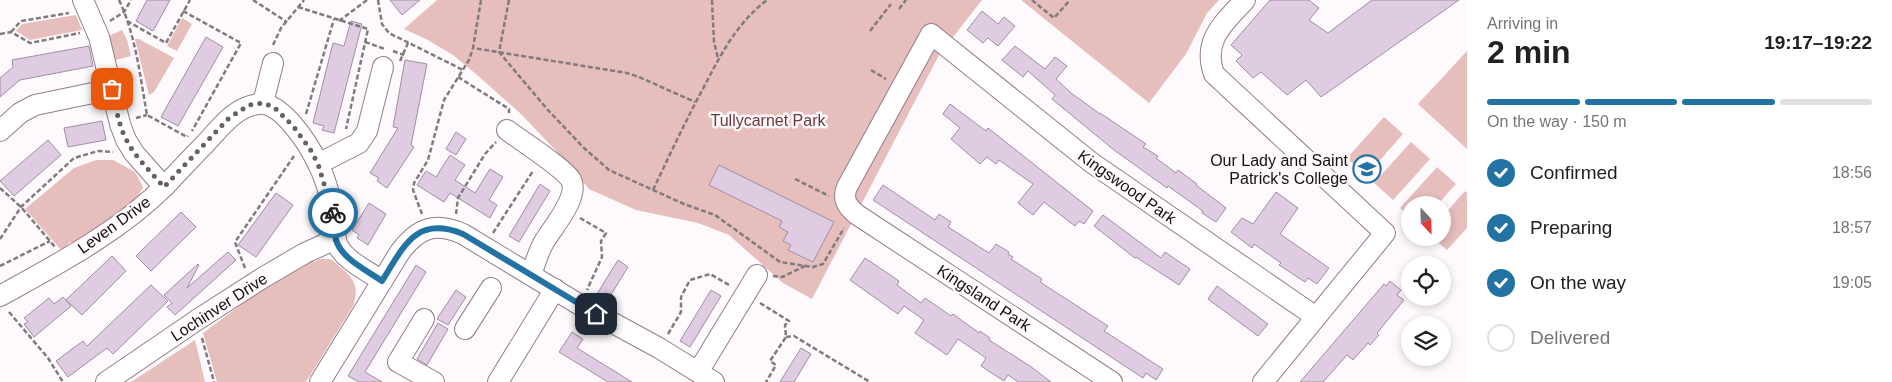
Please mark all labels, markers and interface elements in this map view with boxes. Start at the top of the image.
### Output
text: Arriving in [1487,15,1558,32]
text: 19:17–19:22 [1764,32,1872,53]
text: 2 min [1487,34,1571,70]
pin [91,68,133,110]
icon: bag [98,75,126,103]
park label: Tullycarnet Park [711,112,827,129]
text: On the way · 150 m [1487,113,1627,130]
street label: Kingswood Park [1075,147,1180,228]
place label: Our Lady and Saint Patrick's College [1210,152,1349,187]
school or university icon: Our Lady and Saint Patrick's College [1352,154,1382,184]
icon: check [1487,159,1515,187]
text: Confirmed [1530,162,1618,183]
text: 18:56 [1832,164,1872,181]
courier [308,188,358,238]
street label: Leven Drive [74,193,154,257]
north arrow [1401,196,1451,246]
map controls [1401,196,1451,366]
icon: bike [319,199,347,227]
icon: check [1487,214,1515,242]
text: Preparing [1530,217,1612,238]
text: 18:57 [1832,219,1872,236]
button: locate [1401,256,1451,306]
street label: Kingsland Park [934,262,1035,335]
icon: check [1487,269,1515,297]
street label: Lochinver Drive [168,270,270,344]
text: On the way [1530,272,1626,293]
text: 19:05 [1832,274,1872,291]
pin [575,293,617,335]
icon: home [582,300,610,328]
button: layers [1401,316,1451,366]
text: Delivered [1530,327,1610,348]

